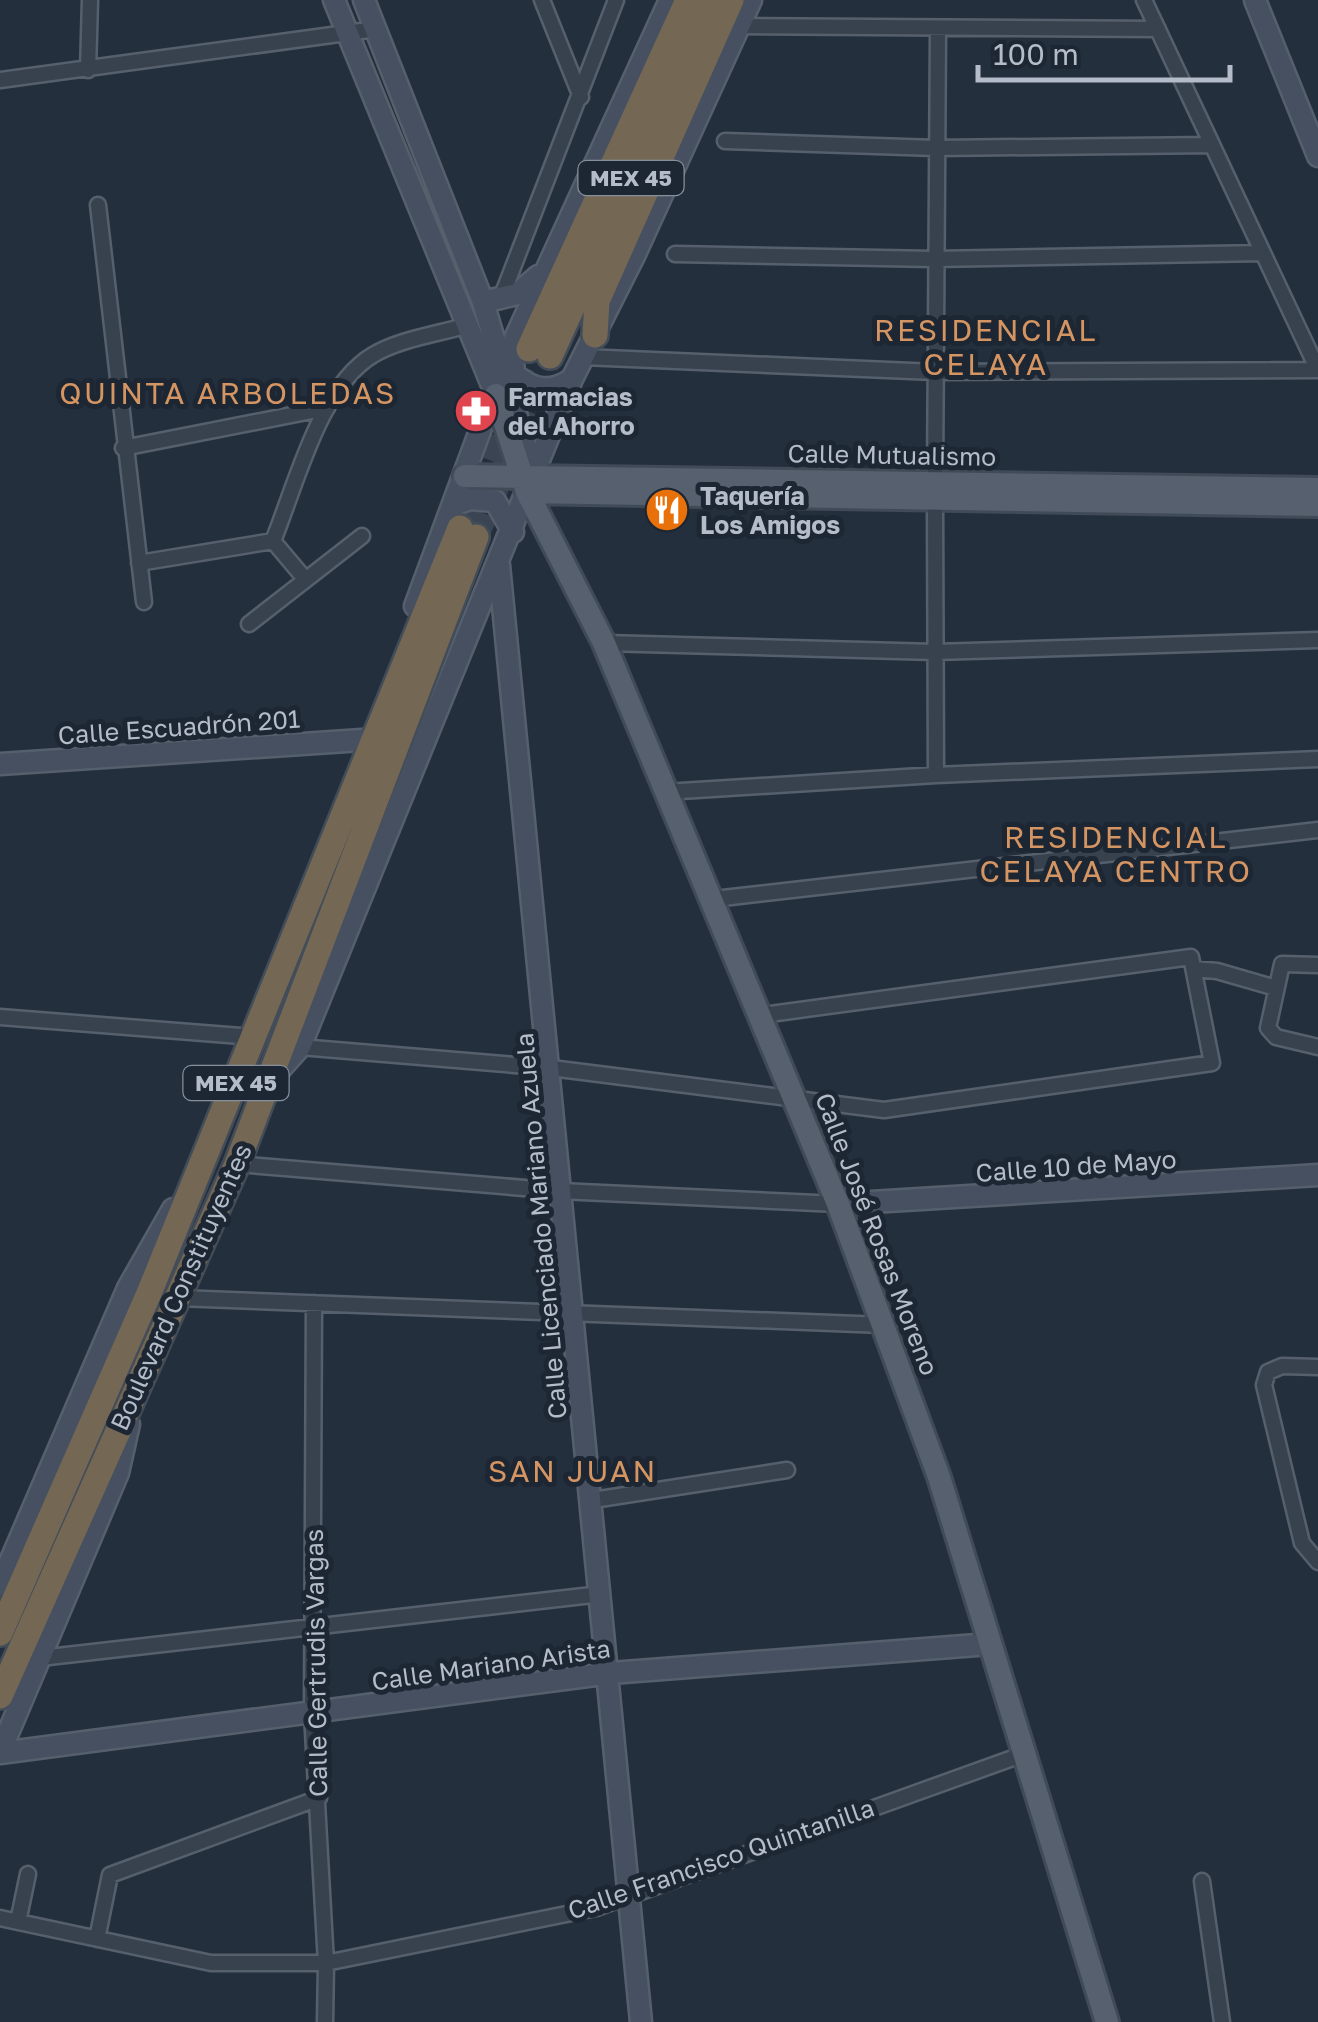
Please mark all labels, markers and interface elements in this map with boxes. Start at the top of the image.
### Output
scale bar [978,20,1230,82]
text: 100 m [993,36,1079,72]
road number: MEX 45 [578,161,684,195]
district label: RESIDENCIAL CELAYA [874,312,1098,382]
district label: QUINTA ARBOLEDAS [59,375,397,411]
place label: Farmacias del Ahorro [508,381,635,441]
pharmacy icon: Farmacias del Ahorro [453,388,499,434]
street label: Calle Mutualismo [787,437,997,472]
place label: Taquería Los Amigos [700,480,840,540]
restaurant icon: Taquería Los Amigos [644,487,690,533]
street label: Calle Escuadrón 201 [57,703,301,750]
district label: RESIDENCIAL CELAYA CENTRO [980,819,1252,889]
street label: Calle Licenciado Mariano Azuela [508,1032,573,1420]
road number: MEX 45 [184,1066,288,1100]
street label: Calle José Rosas Moreno [809,1088,946,1379]
street label: Boulevard Constituyentes [103,1139,258,1435]
street label: Calle 10 de Mayo [974,1143,1177,1188]
district label: SAN JUAN [488,1453,658,1489]
street label: Calle Gertrudis Vargas [298,1529,333,1797]
street label: Calle Mariano Arista [369,1632,612,1697]
street label: Calle Francisco Quintanilla [564,1791,878,1926]

